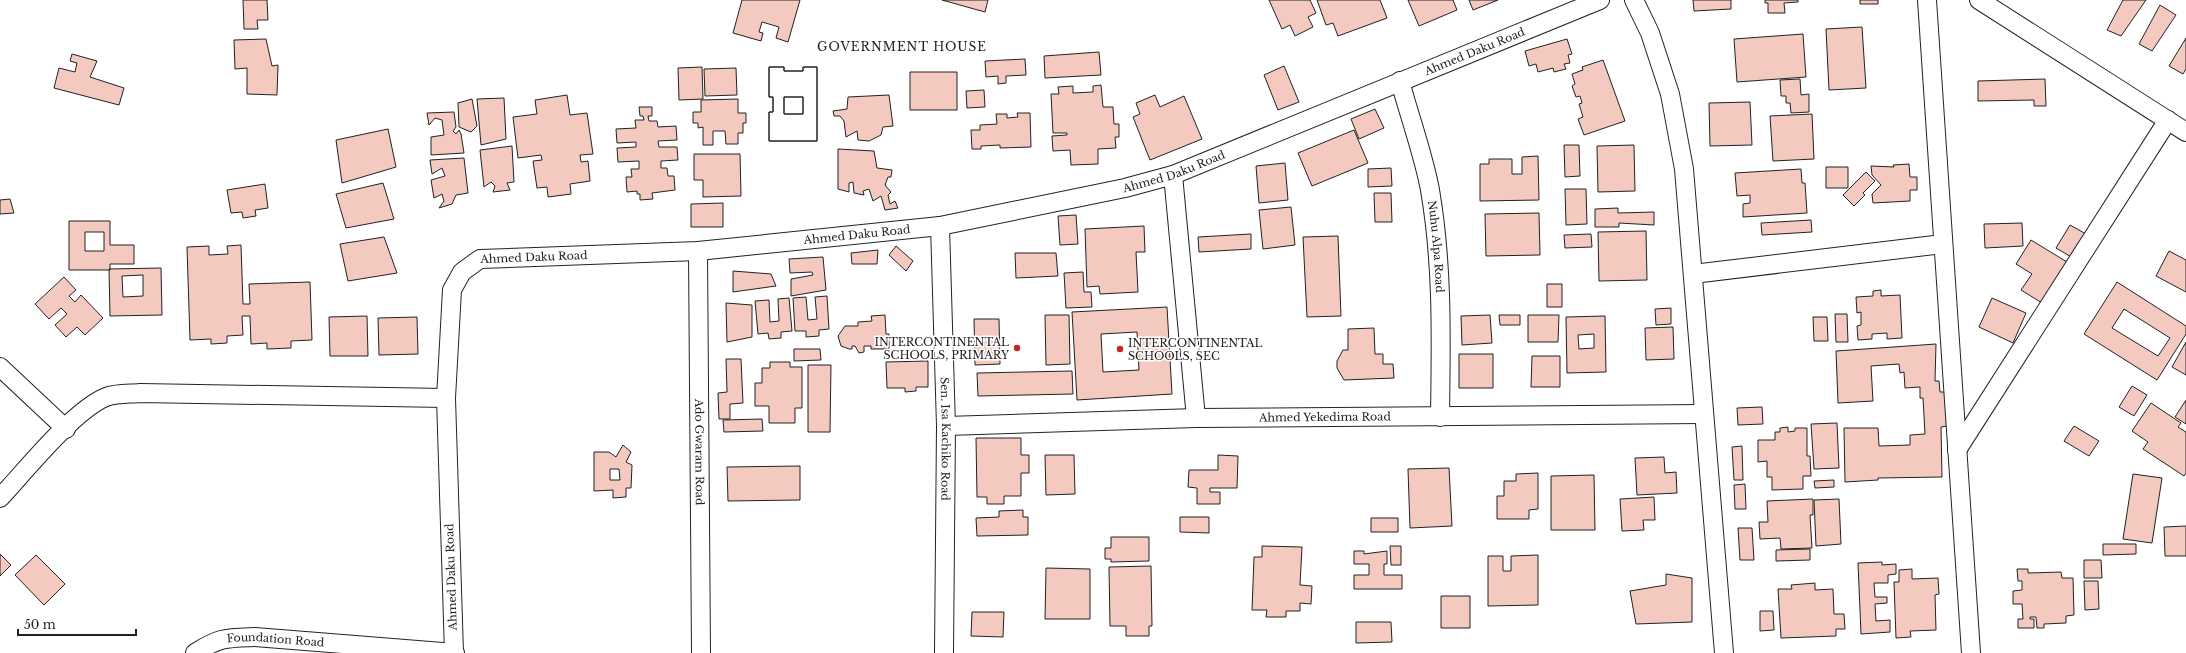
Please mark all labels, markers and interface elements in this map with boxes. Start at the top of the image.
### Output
street label: Ahmed Daku Road [1421,24,1527,79]
district label: GOVERNMENT HOUSE [817,39,987,54]
street label: Ahmed Daku Road [1120,147,1228,196]
street label: Nuhu Alpa Road [1425,199,1447,294]
street label: Ahmed Daku Road [802,222,912,247]
street label: Ahmed Daku Road [479,248,588,266]
place label: INTERCONTINENTAL SCHOOLS, PRIMARY [874,335,1010,362]
place label: INTERCONTINENTAL SCHOOLS, SEC [1128,336,1263,363]
marker: INTERCONTINENTAL SCHOOLS, PRIMARY [1012,343,1022,353]
marker: INTERCONTINENTAL SCHOOLS, SEC [1115,344,1125,354]
street label: Sen. Isa Kachiko Road [938,377,953,501]
street label: Ado Gwaram Road [692,398,707,506]
street label: Ahmed Yekedima Road [1258,409,1391,425]
street label: Ahmed Daku Road [442,523,460,632]
scale bar [18,611,136,637]
text: 50 m [24,617,56,632]
street label: Foundation Road [226,630,325,650]

